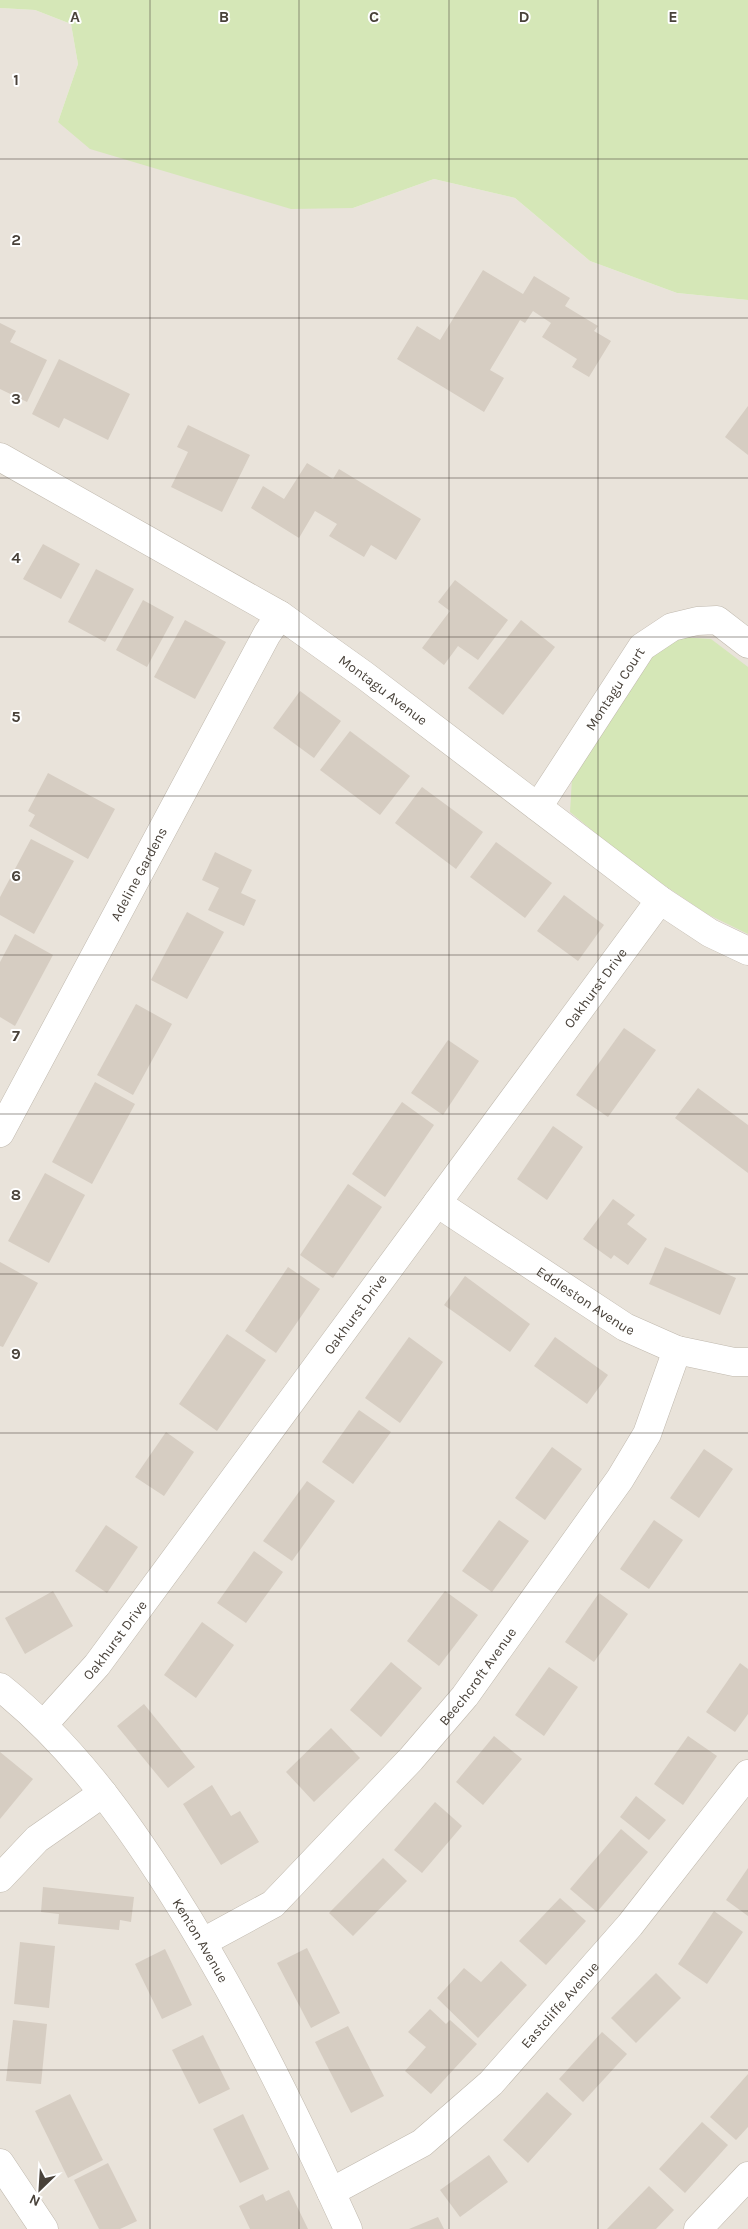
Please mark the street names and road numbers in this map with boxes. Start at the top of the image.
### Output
street label: Montagu Court [582,644,648,734]
street label: Montagu Avenue [335,652,431,729]
street label: Adeline Gardens [107,824,171,924]
street label: Oakhurst Drive [561,945,631,1032]
street label: Eddleston Avenue [533,1263,637,1339]
street label: Oakhurst Drive [321,1271,391,1358]
street label: Oakhurst Drive [80,1597,151,1684]
street label: Beechcroft Avenue [436,1624,520,1729]
street label: Kenton Avenue [169,1895,232,1986]
street label: Eastcliffe Avenue [518,1958,603,2052]

